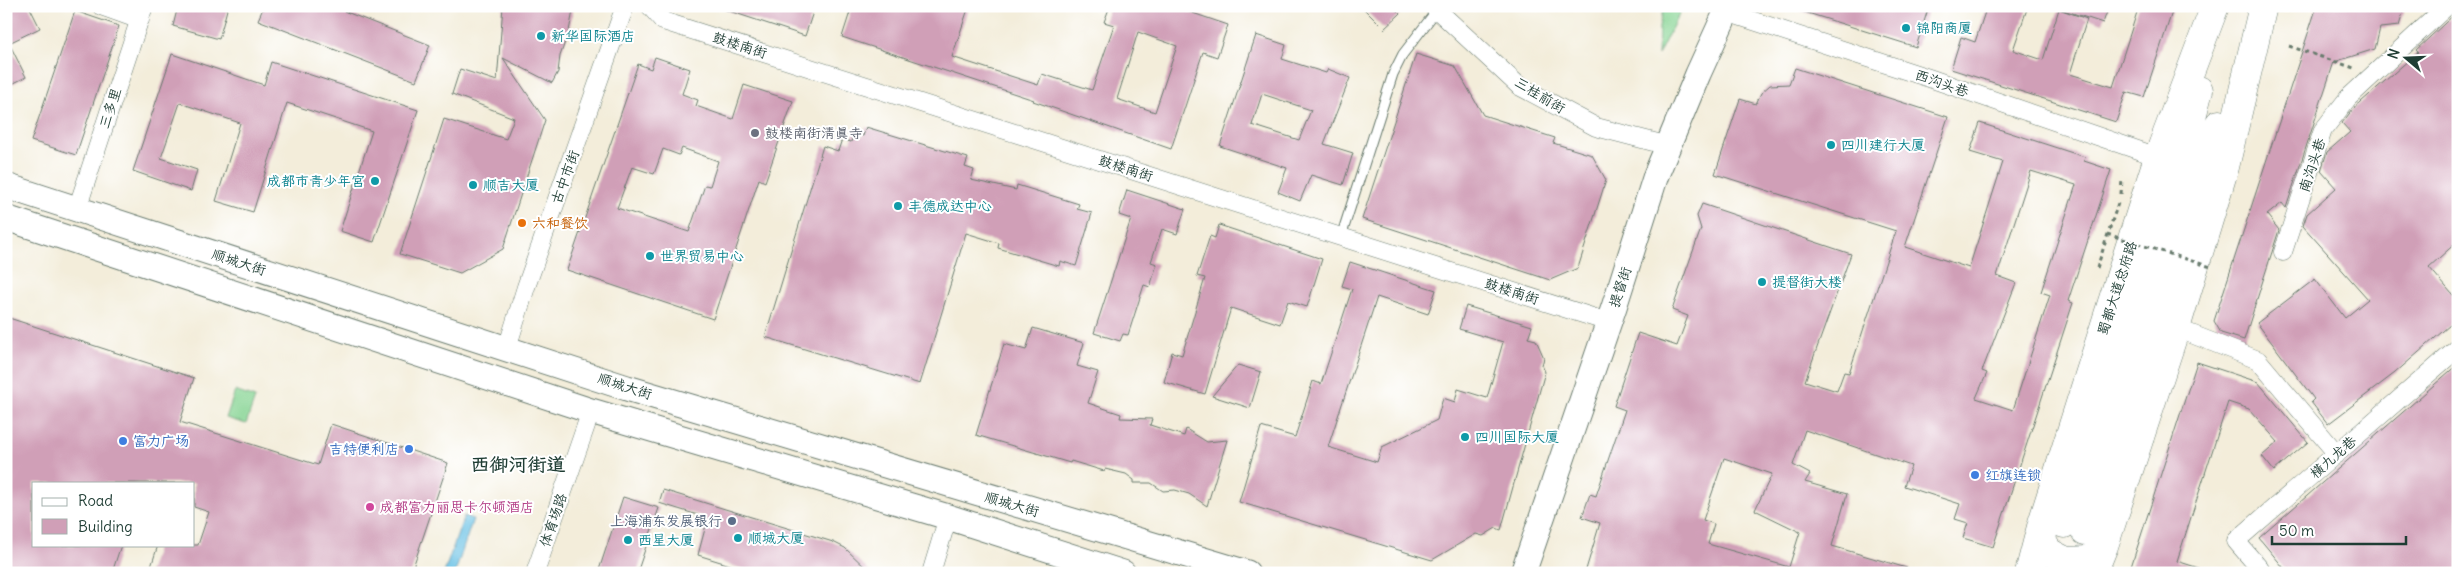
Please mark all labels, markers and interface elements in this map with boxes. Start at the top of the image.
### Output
place label: 锦阳商厦 [1916,19,1972,37]
marker: 锦阳商厦 [1900,22,1912,34]
place label: 新华国际酒店 [551,27,635,45]
street label: 鼓楼南街 [711,28,769,62]
marker: 新华国际酒店 [535,30,547,42]
north arrow [2382,32,2432,82]
text: N [2384,46,2404,61]
street label: 西沟头巷 [1913,65,1972,101]
street label: 三桂前街 [1511,73,1569,117]
street label: 三多里 [95,85,125,131]
place label: 鼓楼南街清真寺 [765,124,863,142]
marker: 鼓楼南街清真寺 [749,127,761,139]
street label: 南沟头巷 [2295,135,2330,194]
place label: 四川建行大厦 [1841,136,1925,154]
marker: 四川建行大厦 [1825,139,1837,151]
street label: 古中市街 [547,148,583,206]
street label: 鼓楼南街 [1097,151,1155,185]
place label: 成都市青少年宫 [267,172,365,190]
marker: 成都市青少年宫 [369,175,381,187]
place label: 顺吉大厦 [483,176,539,194]
marker: 顺吉大厦 [467,179,479,191]
place label: 丰德成达中心 [908,197,992,215]
marker: 丰德成达中心 [892,200,904,212]
place label: 六和餐饮 [532,214,588,232]
marker: 六和餐饮 [516,217,528,229]
street label: 蜀都大道总府路 [2093,239,2141,337]
street label: 顺城大街 [210,245,268,279]
place label: 世界贸易中心 [660,247,744,265]
marker: 世界贸易中心 [644,250,656,262]
street label: 提督街 [1605,264,1635,310]
place label: 提督街大楼 [1772,273,1842,291]
street label: 鼓楼南街 [1483,274,1541,308]
marker: 提督街大楼 [1756,276,1768,288]
street label: 顺城大街 [596,369,654,403]
place label: 四川国际大厦 [1475,428,1559,446]
marker: 四川国际大厦 [1459,431,1471,443]
street label: 横九龙巷 [2306,431,2361,482]
place label: 富力广场 [133,432,189,450]
marker: 富力广场 [117,435,129,447]
place label: 吉特便利店 [329,440,399,458]
marker: 吉特便利店 [403,443,415,455]
district label: 西御河街道 [470,452,566,476]
place label: 红旗连锁 [1985,466,2041,484]
marker: 红旗连锁 [1969,469,1981,481]
legend [32,482,195,546]
street label: 顺城大街 [983,488,1041,520]
text: Road [78,491,113,510]
street label: 体育场路 [535,491,571,549]
place label: 成都富力丽思卡尔顿酒店 [380,498,534,516]
marker: 成都富力丽思卡尔顿酒店 [364,501,376,513]
place label: 上海浦东发展银行 [610,512,722,530]
scale bar [2272,514,2405,546]
marker: 上海浦东发展银行 [726,515,738,527]
text: Building [78,517,133,536]
text: 50 m [2279,521,2314,540]
place label: 顺城大厦 [748,529,804,547]
place label: 西星大厦 [638,531,694,549]
marker: 顺城大厦 [732,532,744,544]
marker: 西星大厦 [622,534,634,546]

